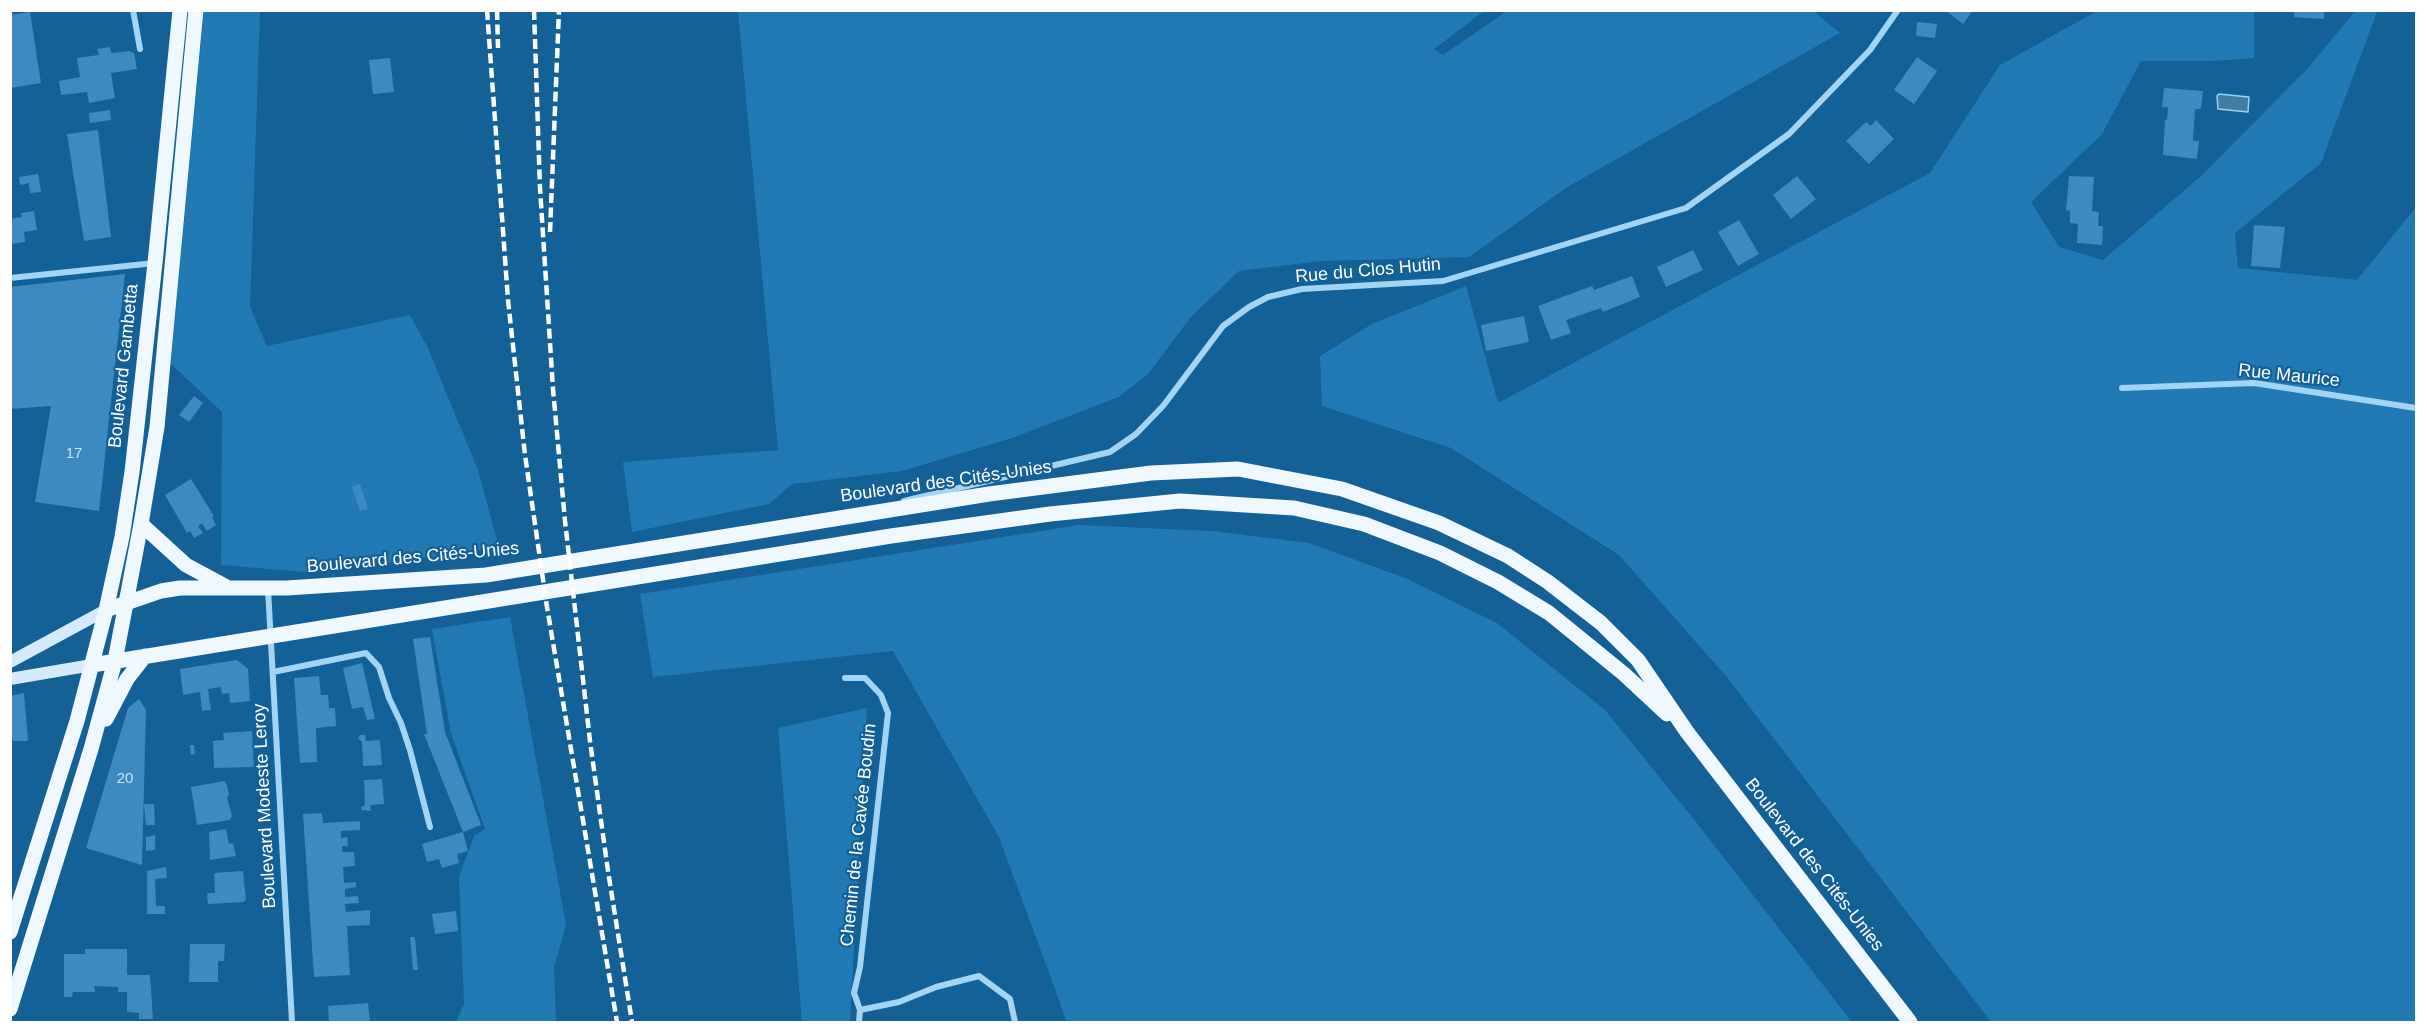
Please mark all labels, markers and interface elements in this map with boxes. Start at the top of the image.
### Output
street label: Rue du Clos Hutin [1294,254,1442,288]
street label: Boulevard Gambetta [105,283,143,449]
street label: Rue Maurice [2237,360,2341,392]
house number: 17 [66,445,82,463]
street label: Boulevard des Cités-Unies [839,456,1053,508]
street label: Boulevard des Cités-Unies [306,538,520,578]
street label: Boulevard Modeste Leroy [249,703,281,909]
street label: Chemin de la Cavée Boudin [837,722,881,948]
house number: 20 [117,770,133,788]
street label: Boulevard des Cités-Unies [1740,774,1888,956]

